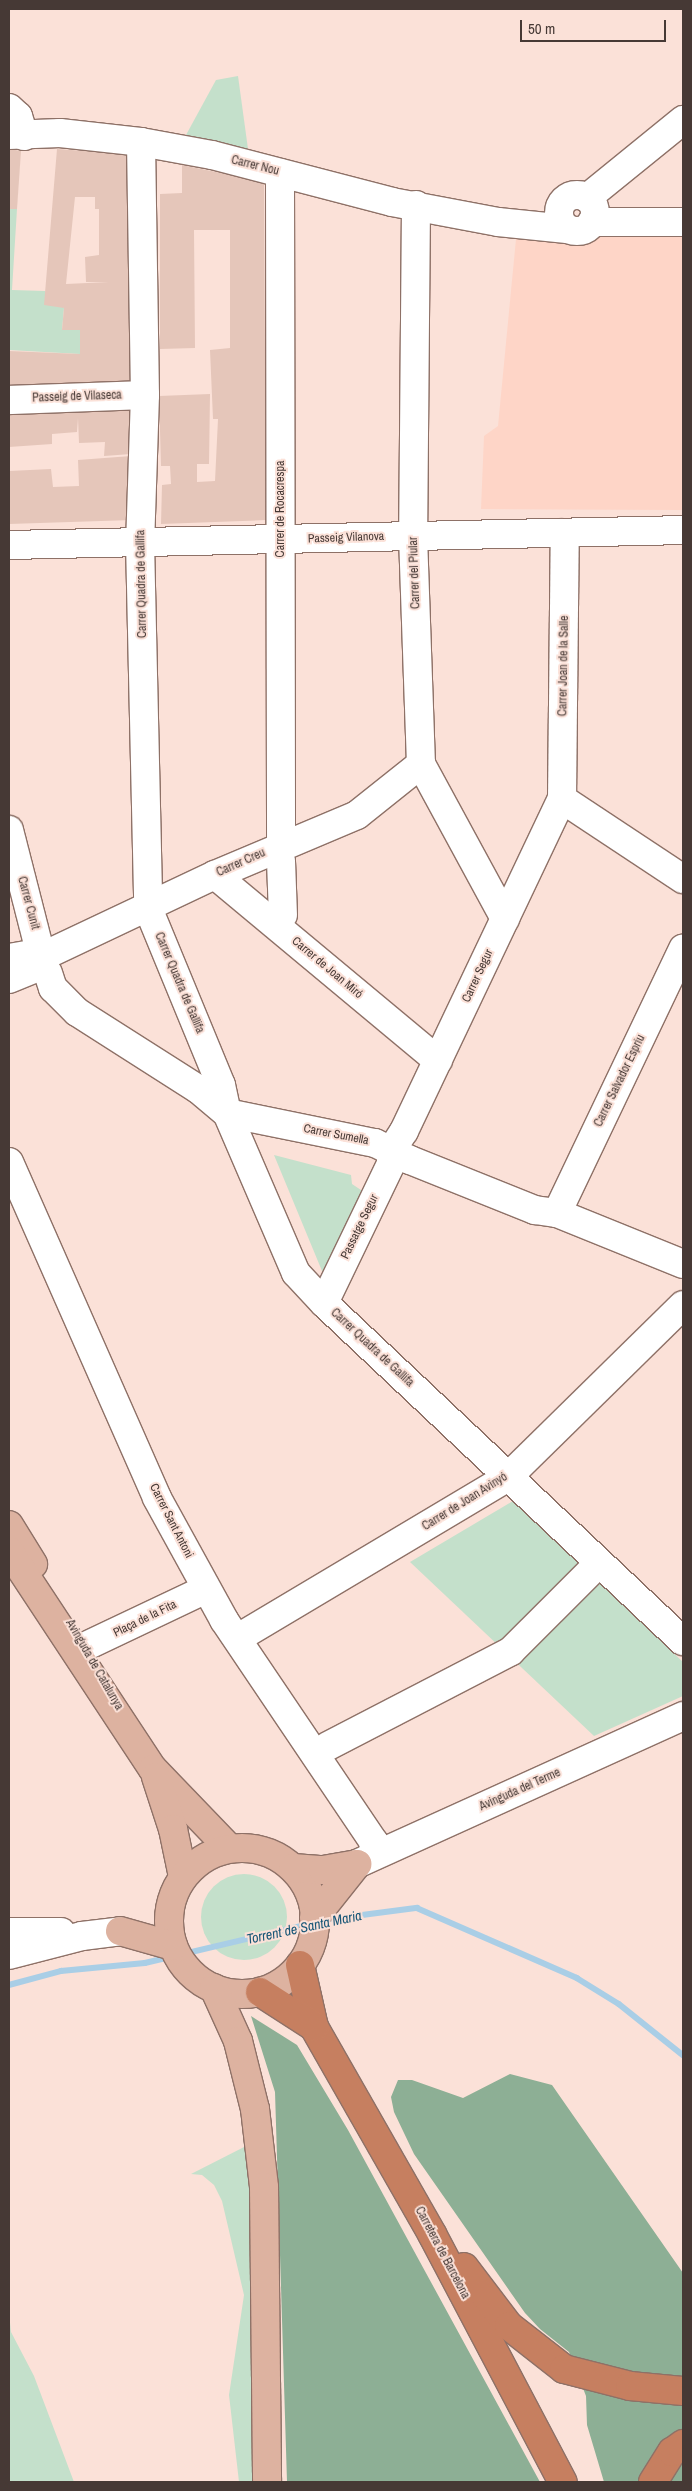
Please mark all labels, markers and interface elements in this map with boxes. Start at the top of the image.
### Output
scale bar [522,10,668,42]
text: 50 m [528,18,555,39]
street label: Carrer Nou [230,153,280,179]
street label: Passeig de Vilaseca [32,388,122,406]
street label: Carrer de Rocacrespa [274,461,288,557]
street label: Passeig Vilanova [308,529,384,547]
street label: Carrer Quadra de Gallifa [134,530,150,638]
street label: Carrer del Piular [407,537,423,609]
street label: Carrer Joan de la Salle [556,616,572,716]
street label: Carrer Creu [214,846,268,880]
street label: Carrer Cunit [14,875,42,931]
street label: Carrer Quadra de Gallifa [151,930,207,1036]
street label: Carrer de Joan Miró [289,934,365,1002]
street label: Carrer Segur [459,947,497,1005]
street label: Carrer Salvador Espriu [591,1033,649,1129]
street label: Carrer Sumella [302,1122,370,1148]
street label: Passatge Segur [338,1192,382,1262]
street label: Carrer Quadra de Gallifa [327,1306,417,1390]
street label: Carrer de Joan Avinyó [420,1470,510,1534]
street label: Carrer Sant Antoni [146,1481,196,1561]
street label: Plaça de la Fita [111,1598,179,1640]
street label: Avinguda de Catalunya [62,1617,126,1713]
street label: Avinguda del Terme [477,1766,563,1814]
water label: Torrent de Santa Maria [245,1907,363,1947]
street label: Carretera de Barcelona [412,2204,472,2302]

